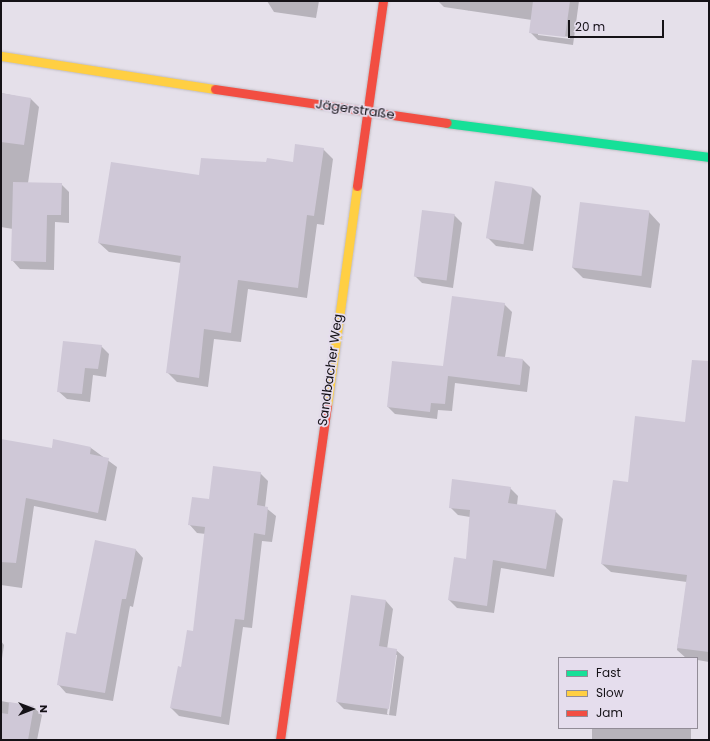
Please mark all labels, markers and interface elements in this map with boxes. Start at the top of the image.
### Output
scale bar [570,12,666,38]
text: 20 m [575,18,605,35]
street label: Jägerstraße [315,97,395,123]
street label: Sandbacher Weg [315,313,347,427]
legend [558,657,698,729]
text: Fast [596,664,621,681]
text: Slow [596,684,624,701]
north arrow [12,689,52,729]
text: Jam [596,704,623,721]
text: N [36,705,52,713]

